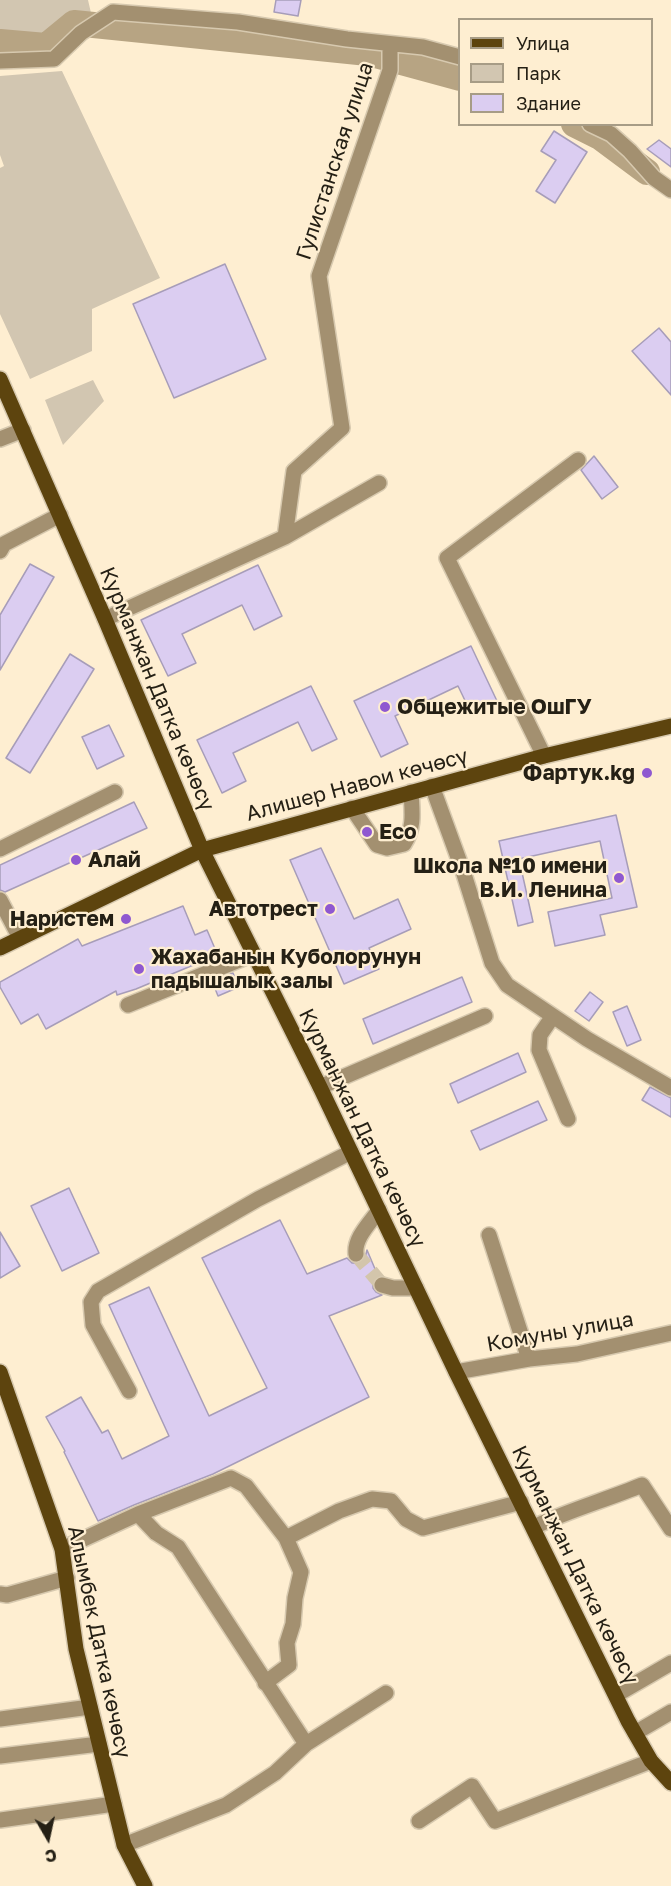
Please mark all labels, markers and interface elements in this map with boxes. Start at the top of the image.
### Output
legend [458,18,653,126]
text: Улица [516,32,570,54]
street label: Гулистанская улица [291,59,379,263]
text: Парк [516,62,561,84]
text: Здание [516,92,581,114]
street label: Курманжан Датка көчөсү [94,563,220,815]
place label: Общежитые ОшГУ [397,694,592,720]
marker: Общежитые ОшГУ [378,700,392,714]
street label: Алишер Навои көчөсү [243,743,471,827]
place label: Фартук.kg [523,760,635,786]
marker: Фартук.kg [640,766,654,780]
place label: Есо [379,819,417,845]
marker: Есо [360,825,374,839]
place label: Алай [88,847,141,873]
marker: Алай [69,853,83,867]
place label: Школа №10 имени В.И. Ленина [413,853,607,903]
marker: Школа №10 имени В.И. Ленина [612,871,626,885]
place label: Автотрест [209,896,318,922]
marker: Автотрест [323,902,337,916]
place label: Наристем [10,906,114,932]
marker: Наристем [119,912,133,926]
place label: Жахабанын Куболорунун падышалык залы [151,944,421,994]
marker: Жахабанын Куболорунун падышалык залы [132,962,146,976]
street label: Курманжан Датка көчөсү [293,1005,431,1251]
street label: Комуны улица [485,1307,635,1357]
street label: Курманжан Датка көчөсү [506,1442,644,1688]
street label: Алымбек Датка көчөсү [62,1524,136,1760]
north arrow [18,1808,78,1868]
text: С [44,1845,58,1867]

